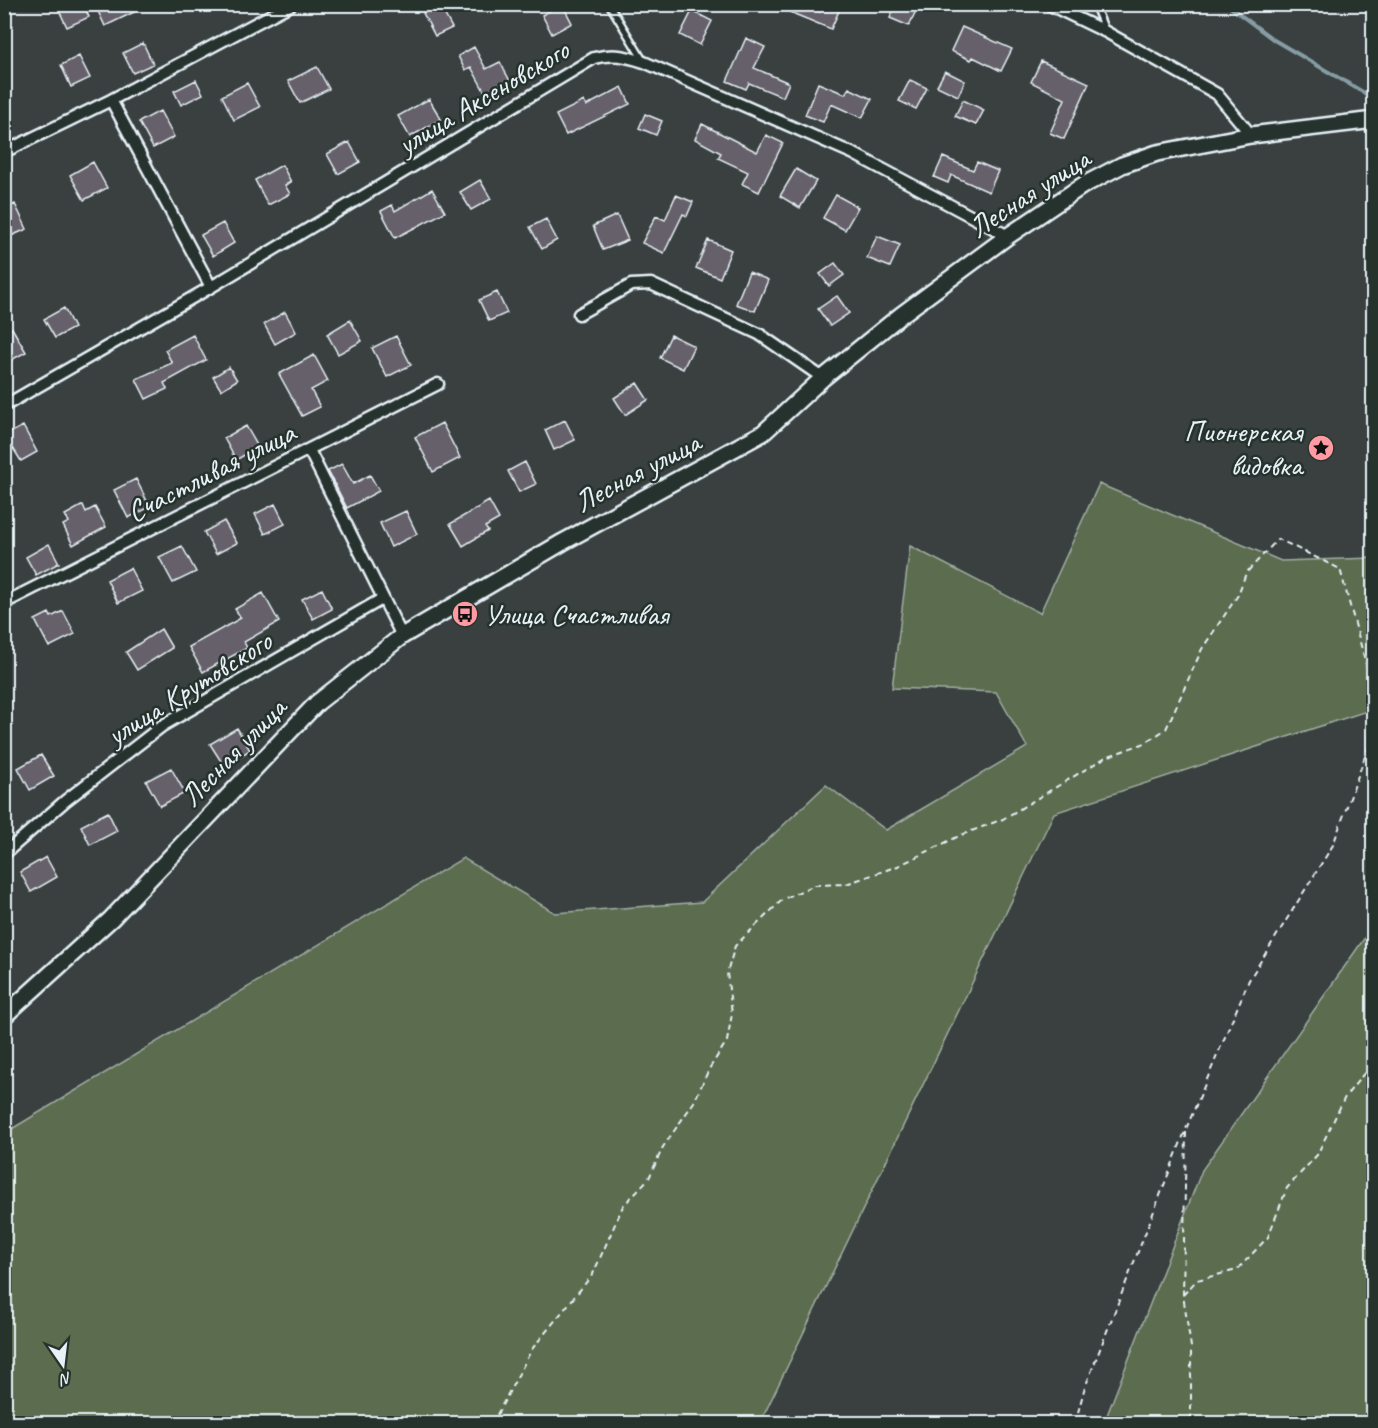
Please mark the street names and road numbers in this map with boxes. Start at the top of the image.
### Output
street label: улица Аксеновского [389,30,577,164]
street label: Лесная улица [961,138,1099,246]
street label: Счастливая улица [120,412,303,531]
street label: Лесная улица [567,422,709,521]
street label: улица Крутовского [98,621,280,755]
street label: Лесная улица [172,688,296,815]

